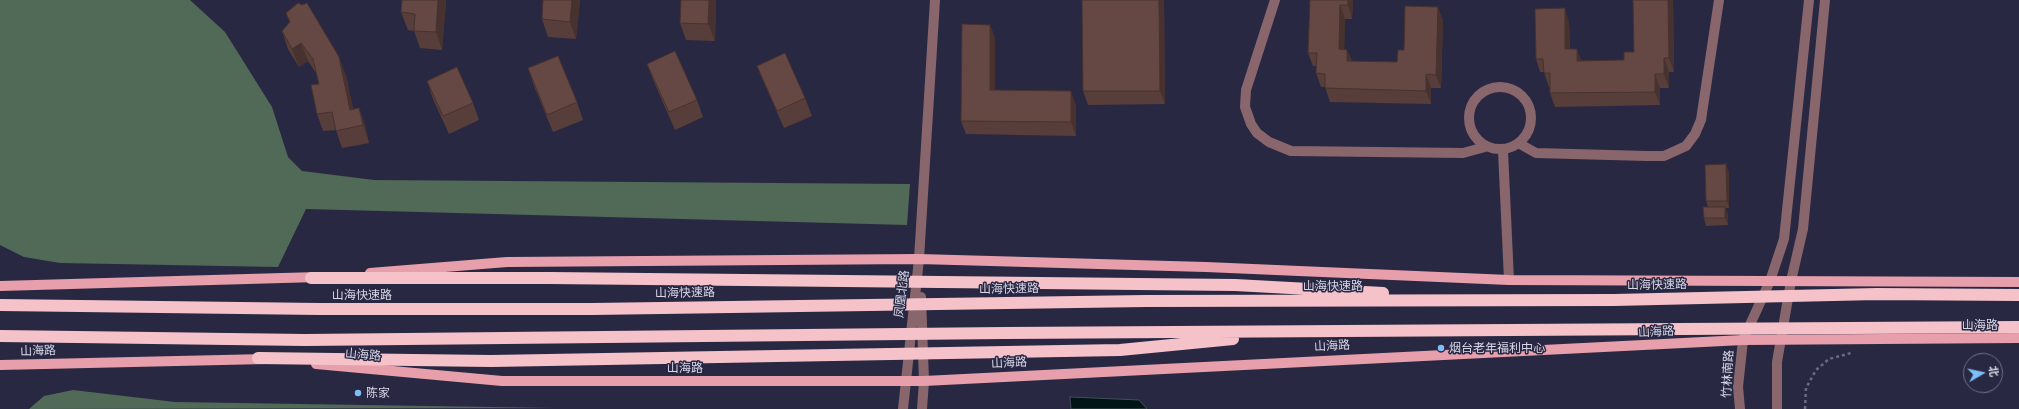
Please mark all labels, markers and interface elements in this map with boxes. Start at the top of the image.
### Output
street label: 凤凰北路 [892,269,912,319]
street label: 山海快速路 [1627,277,1687,293]
street label: 山海快速路 [1303,279,1363,293]
street label: 山海快速路 [979,281,1039,297]
street label: 山海快速路 [655,285,715,301]
street label: 山海快速路 [332,288,392,302]
street label: 山海路 [1962,318,1998,332]
street label: 山海路 [1638,324,1674,340]
street label: 山海路 [1314,338,1350,354]
place label: 烟台老年福利中心 [1449,341,1545,355]
street label: 山海路 [20,343,56,359]
marker: 烟台老年福利中心 [1436,343,1446,353]
street label: 山海路 [344,346,382,364]
street label: 竹林南路 [1720,350,1736,398]
north arrow [1963,353,2003,393]
street label: 山海路 [991,355,1027,371]
street label: 山海路 [667,361,703,375]
text: 北 [1986,365,2002,378]
place label: 陈家 [366,386,390,400]
marker: 陈家 [353,388,363,398]

